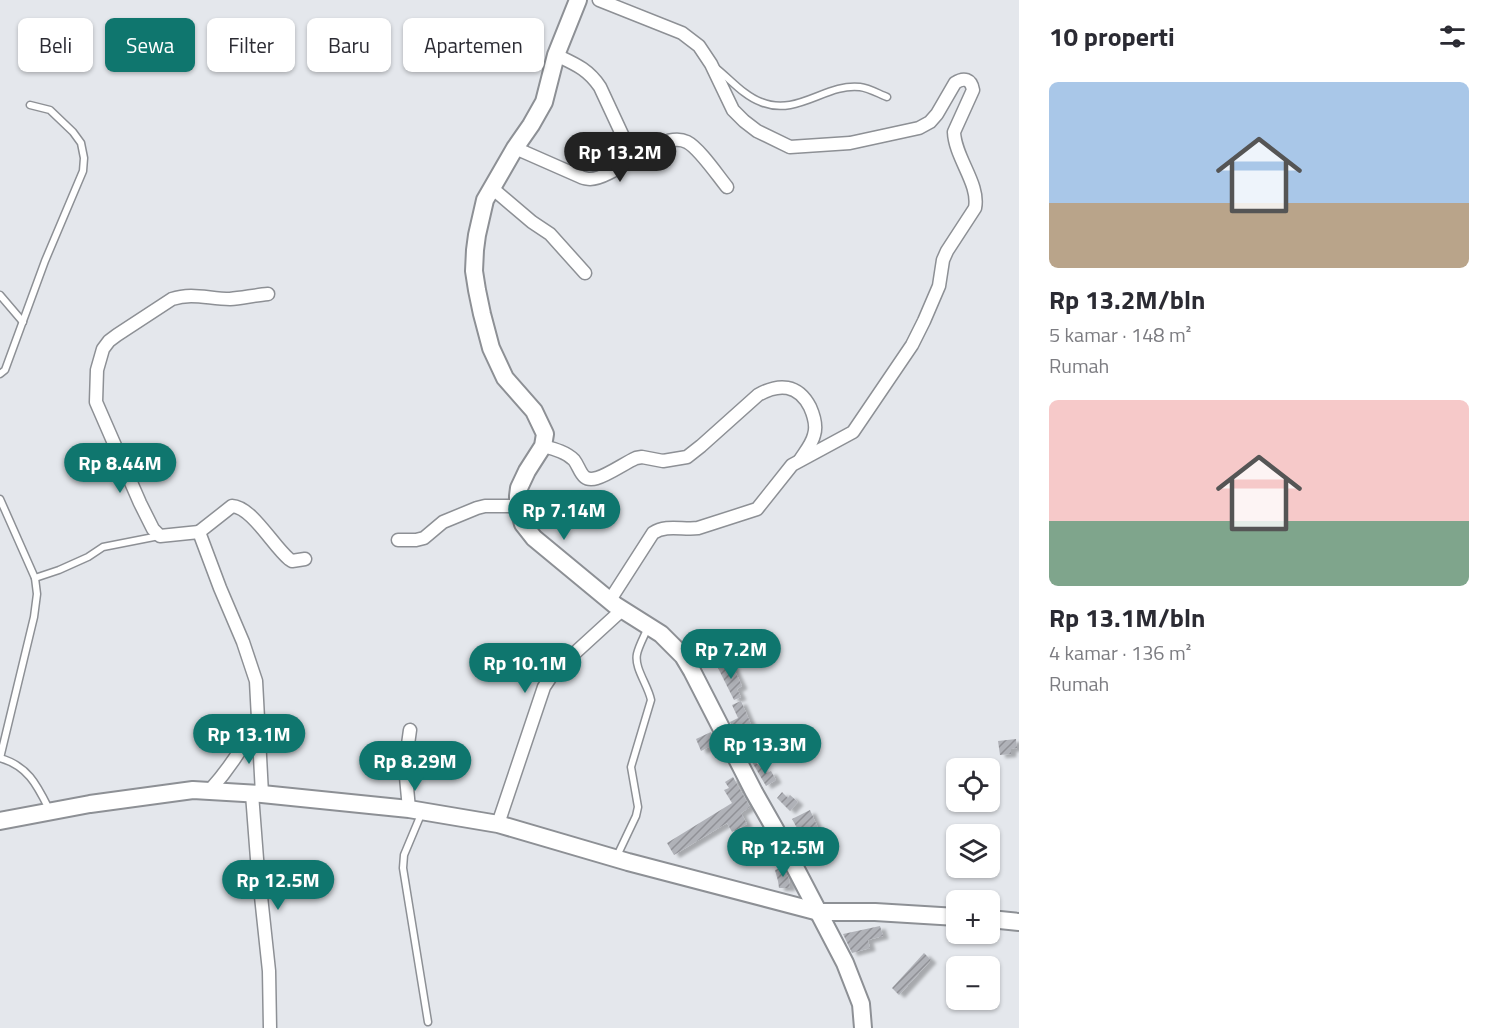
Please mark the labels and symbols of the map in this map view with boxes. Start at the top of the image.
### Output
pin: Rp 13.2M [558,132,682,183]
pin: Rp 8.44M [58,443,182,494]
pin: Rp 7.14M [502,490,626,541]
pin: Rp 7.2M [676,629,786,680]
pin: Rp 10.1M [463,643,587,694]
pin: Rp 13.1M [187,714,311,765]
pin: Rp 13.3M [703,724,827,775]
pin: Rp 8.29M [353,741,477,792]
pin: Rp 12.5M [721,827,845,878]
pin: Rp 12.5M [216,860,340,911]

